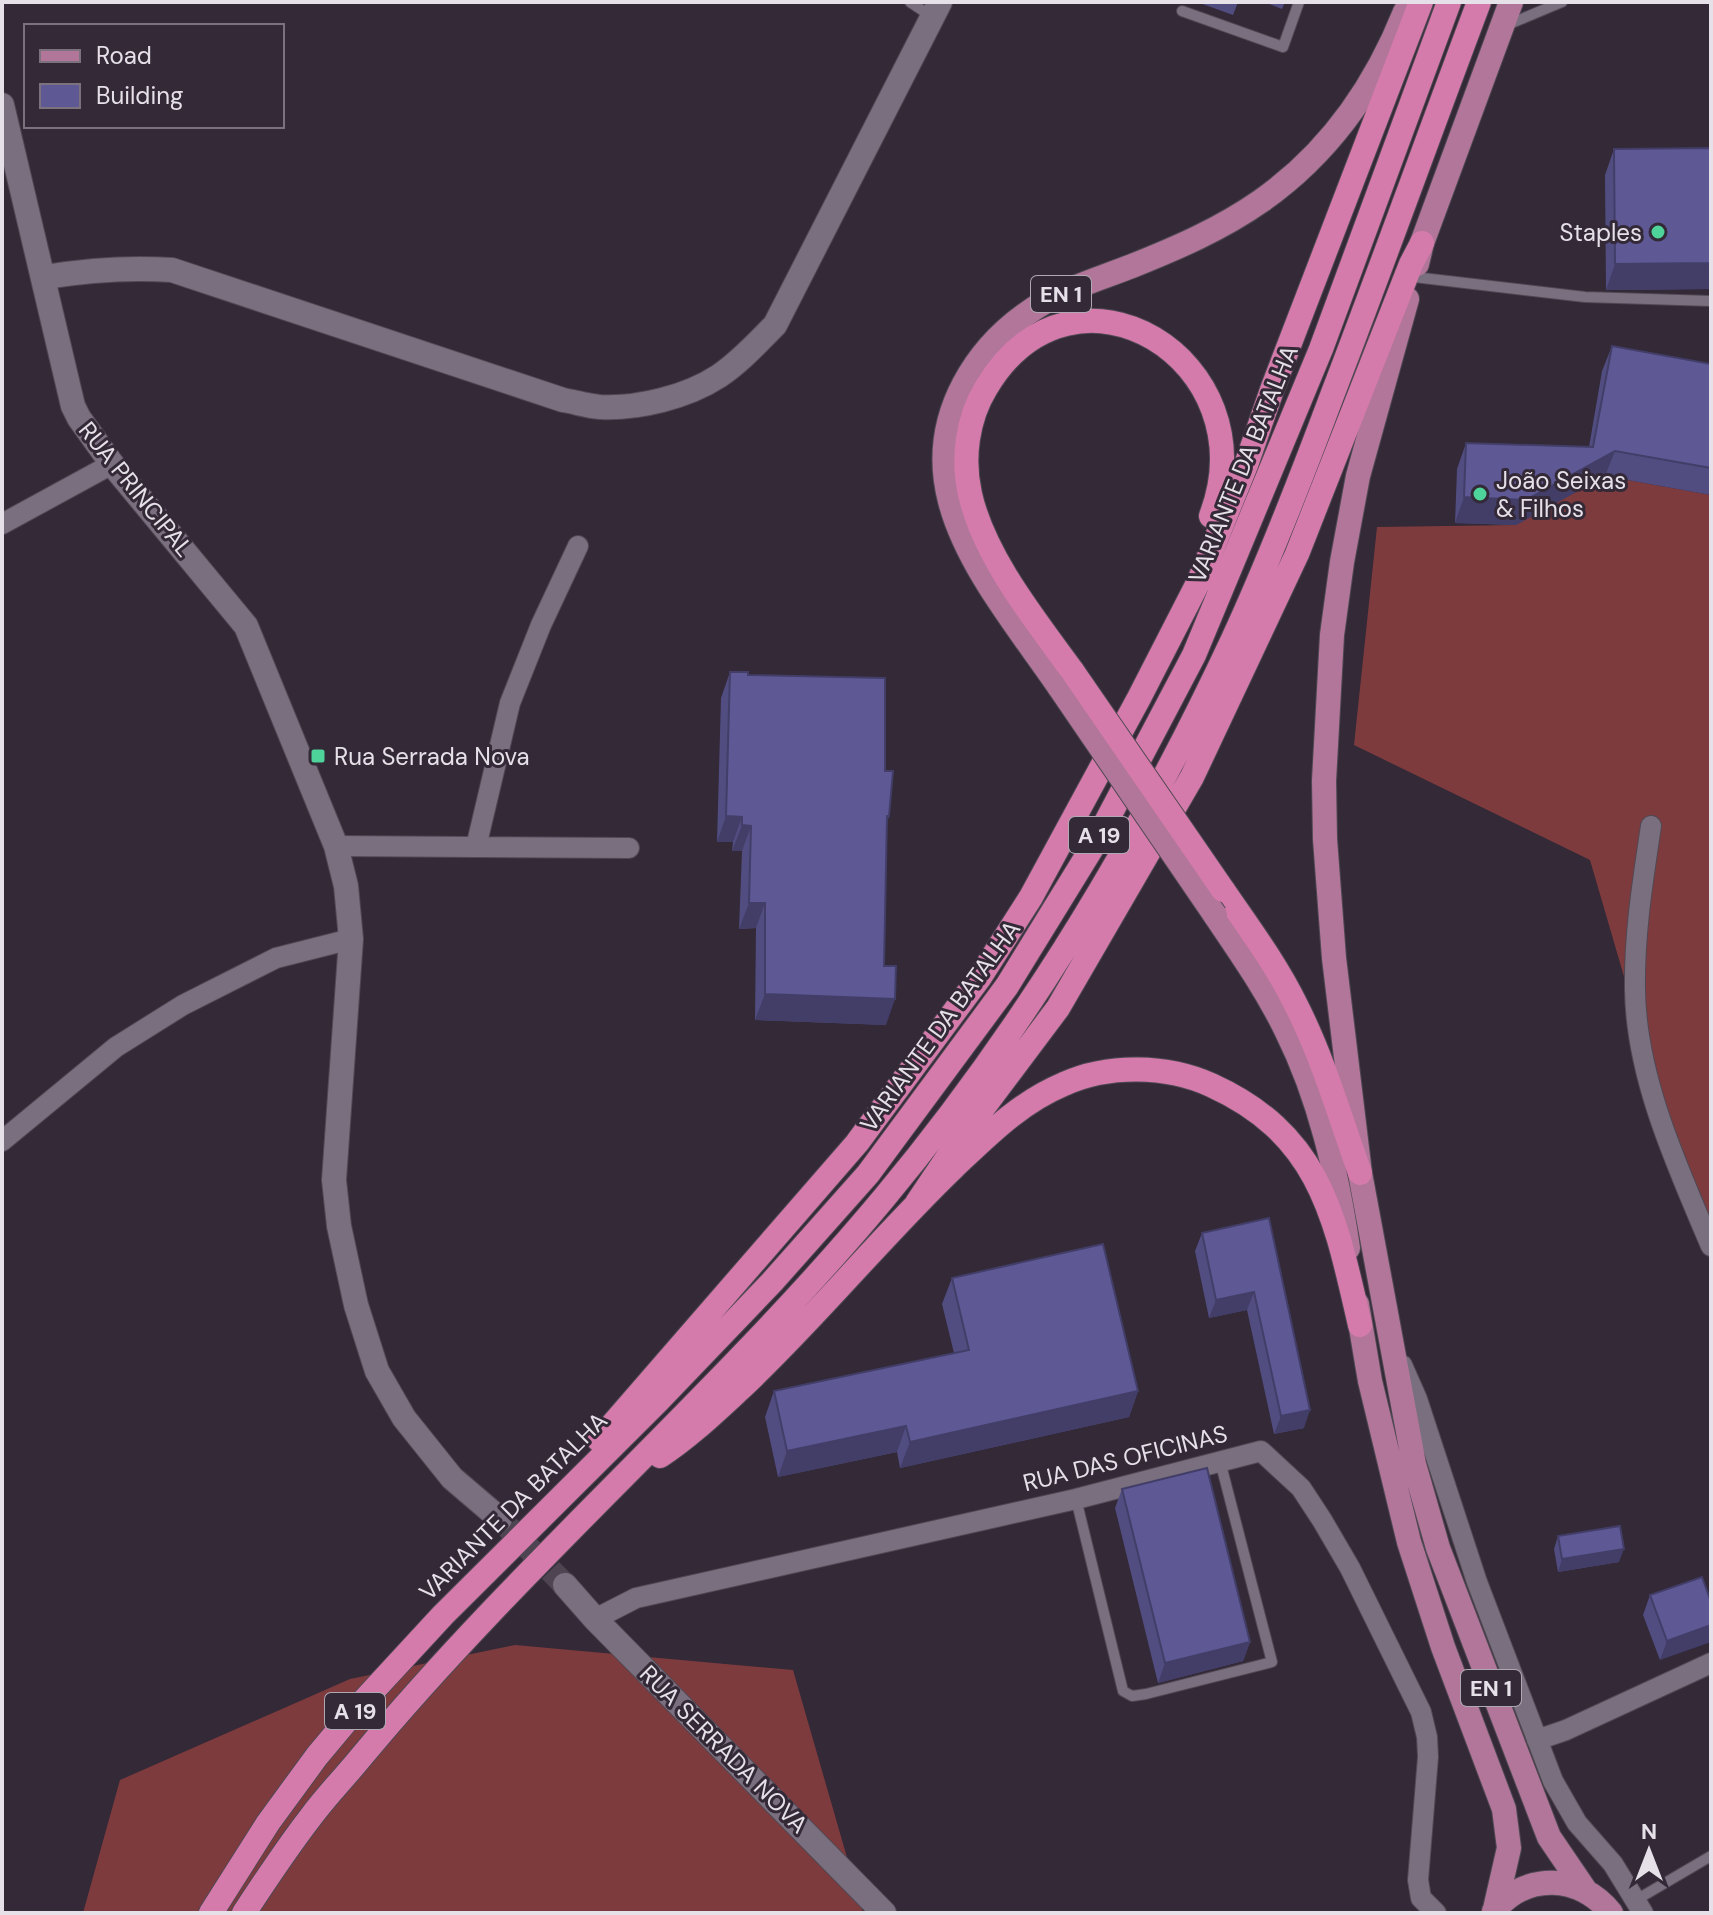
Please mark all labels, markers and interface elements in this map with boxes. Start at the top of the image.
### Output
legend [24,24,284,128]
text: Road [96,40,152,71]
text: Building [96,80,183,111]
place label: Staples [1560,217,1642,248]
marker: Staples [1649,223,1667,241]
road number: EN 1 [1031,276,1091,312]
street label: VARIANTE DA BATALHA [1181,341,1305,587]
street label: RUA PRINCIPAL [72,415,200,563]
place label: João Seixas & Filhos [1496,465,1626,524]
marker: João Seixas & Filhos [1471,485,1489,503]
place label: Rua Serrada Nova [334,741,530,772]
marker: Rua Serrada Nova [309,747,327,765]
road number: A 19 [1069,817,1129,853]
street label: VARIANTE DA BATALHA [853,914,1027,1138]
street label: VARIANTE DA BATALHA [412,1405,614,1607]
street label: RUA DAS OFICINAS [1020,1418,1230,1498]
street label: RUA SERRADA NOVA [633,1658,815,1840]
road number: EN 1 [1461,1670,1521,1706]
road number: A 19 [325,1693,385,1729]
north arrow [1609,1811,1689,1891]
text: N [1641,1817,1657,1846]

